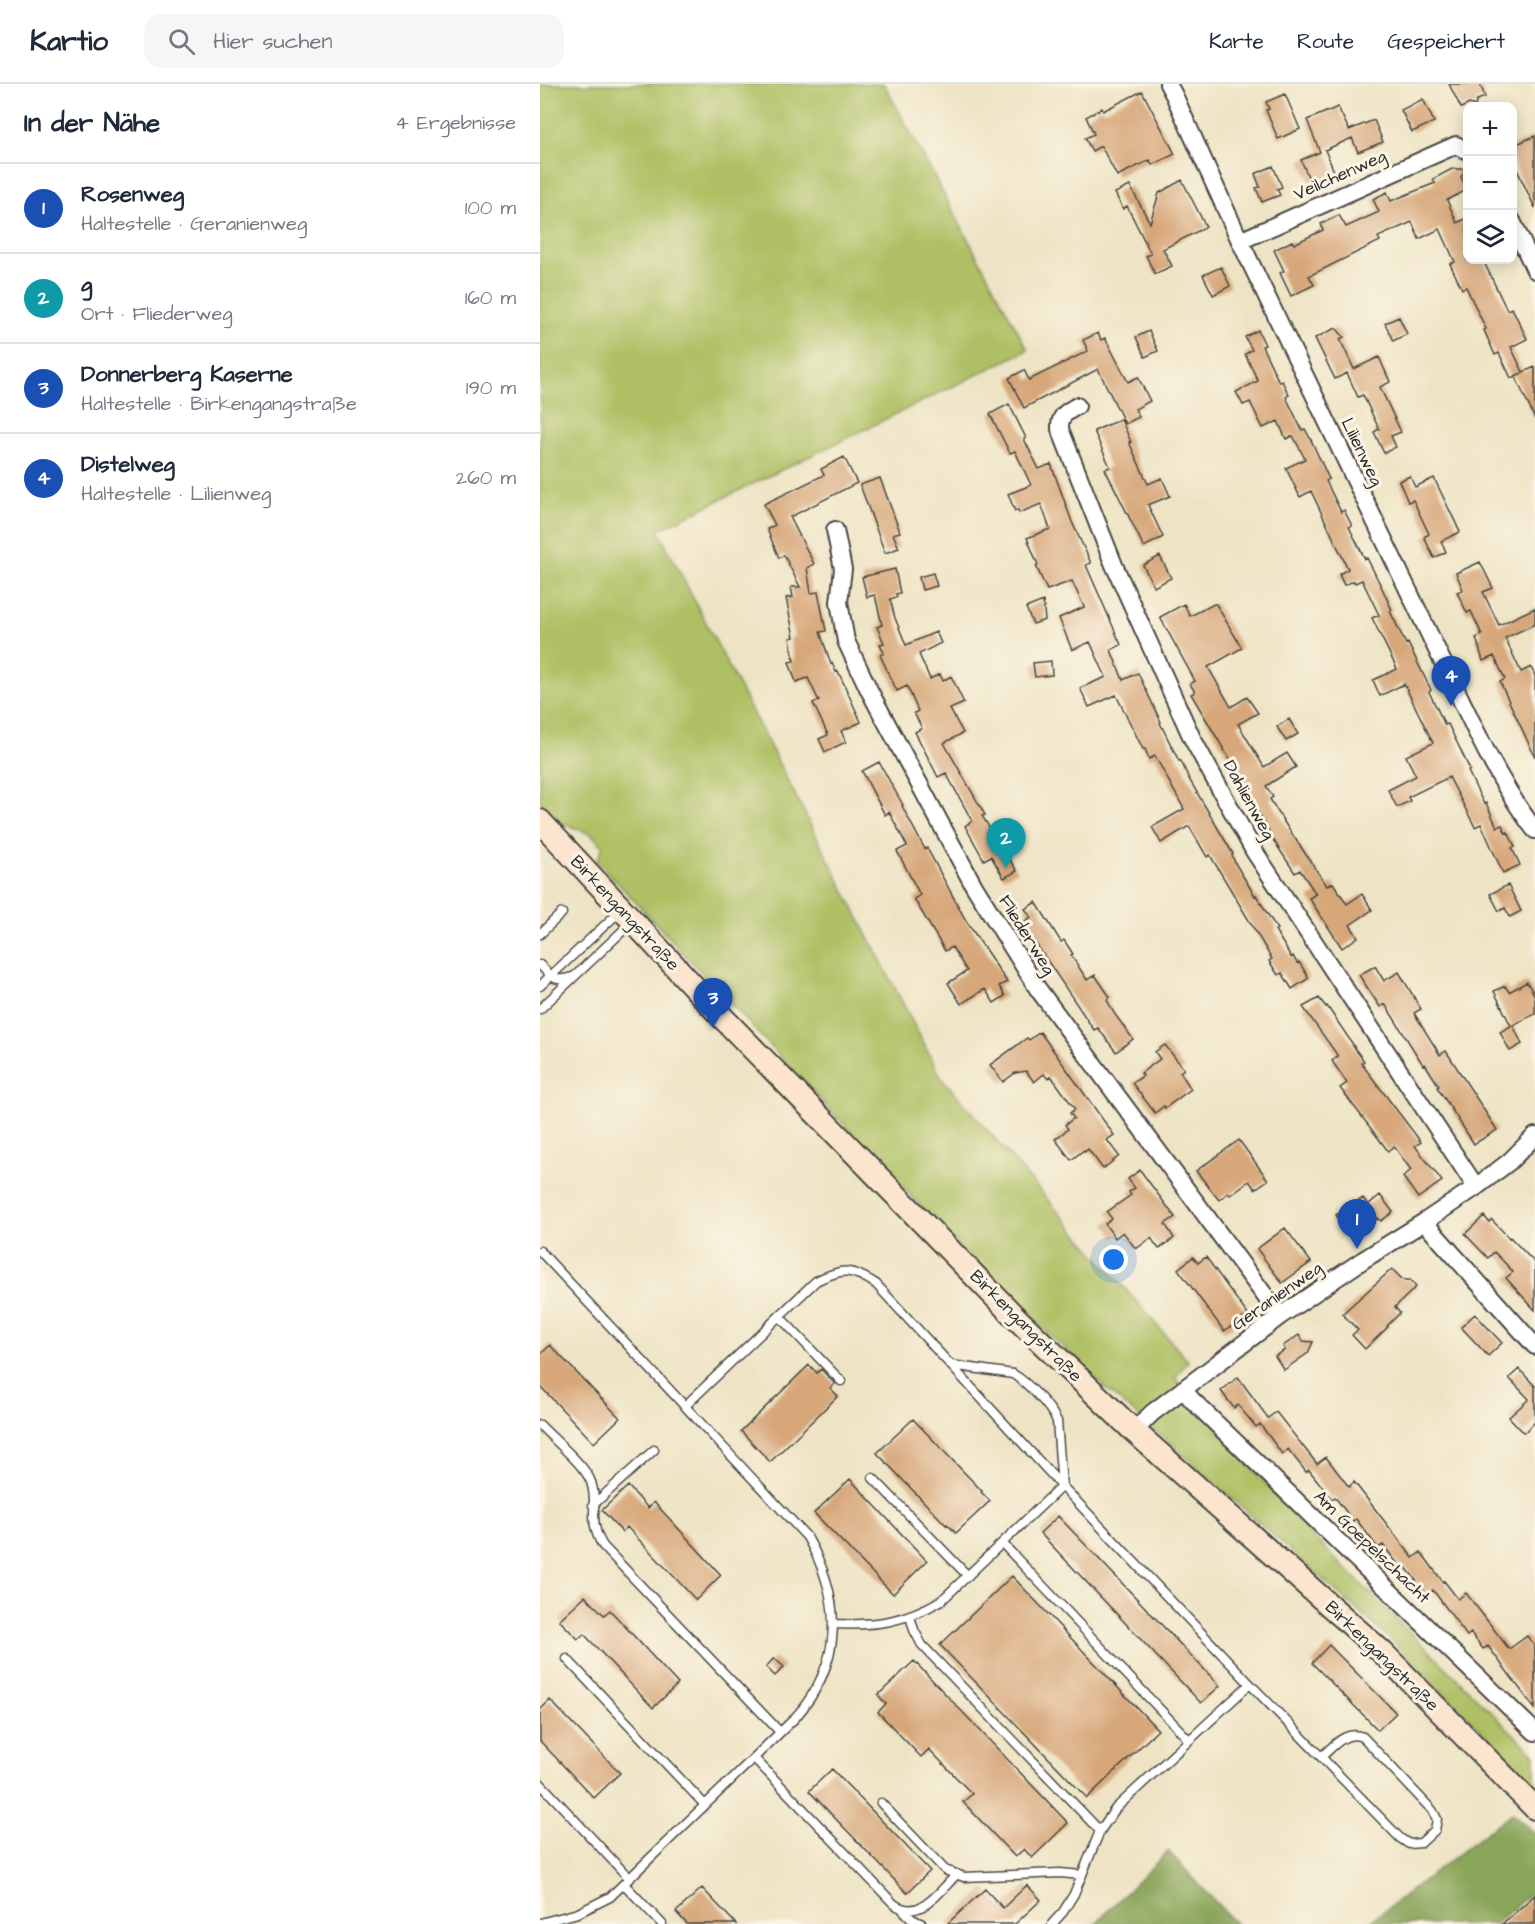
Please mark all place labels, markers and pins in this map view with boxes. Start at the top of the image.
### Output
pin: 4 [1432,656,1470,706]
pin: 2 [986,818,1026,868]
pin: 3 [694,978,732,1028]
pin: 1 [1338,1200,1376,1249]

